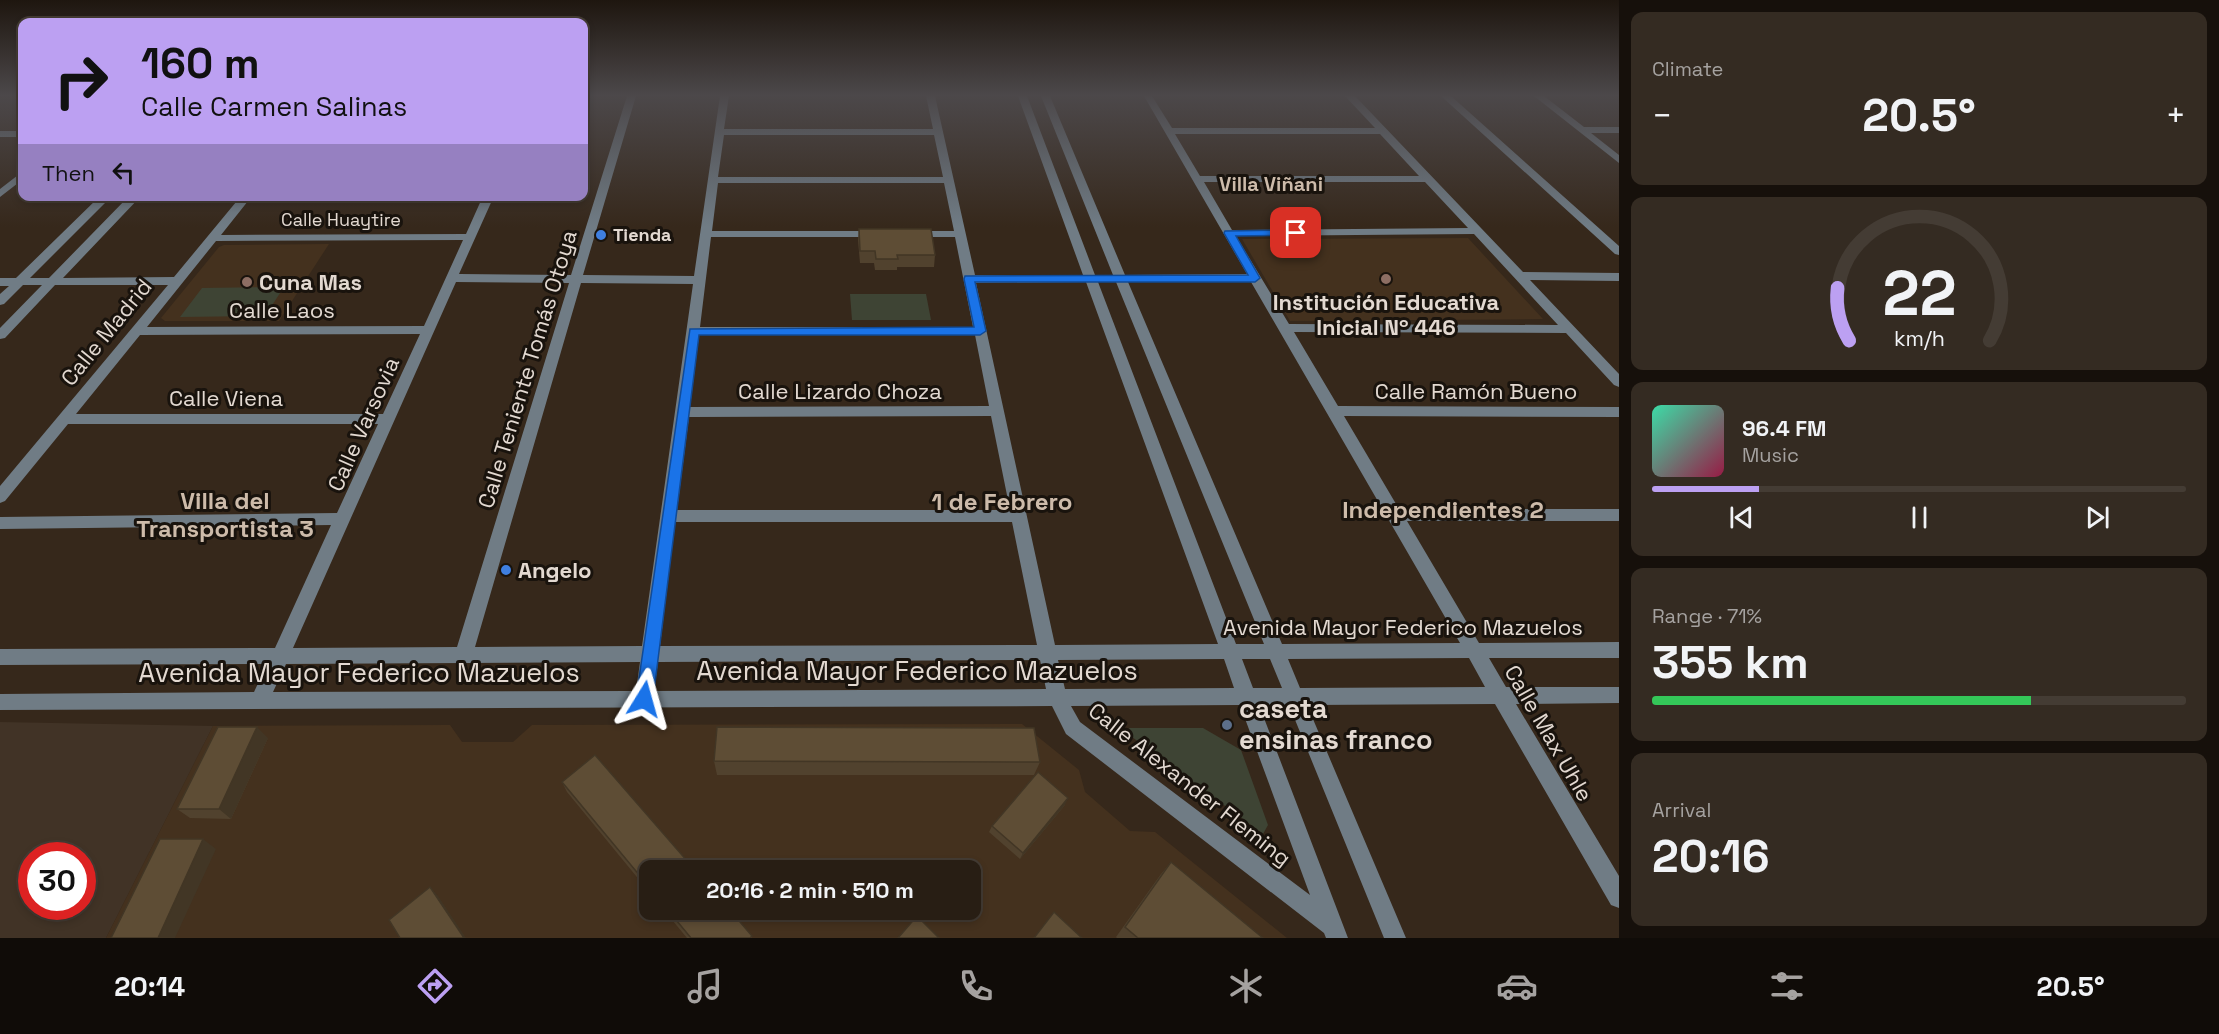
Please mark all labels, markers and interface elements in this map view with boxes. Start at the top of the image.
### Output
text: 160 m [141,37,260,90]
icon: right [42,42,120,120]
text: Climate [1652,56,1723,82]
text: 20.5° [1862,87,1976,144]
text: Calle Carmen Salinas [141,89,407,124]
text: − [1652,95,1672,137]
text: + [2166,95,2186,137]
icon: left [107,156,140,189]
text: Then [42,159,95,187]
district label: Villa Viñani [1219,171,1323,197]
pin [1270,207,1321,258]
street label: Calle Huaytire [281,208,401,231]
icon: arrive [1279,216,1312,249]
place label: Tienda [613,223,672,246]
street label: Calle Teniente Tomás Otoya [471,226,583,512]
marker: Tienda [594,228,608,242]
text: 22 [1882,254,1956,333]
place label: Cuna Mas [259,268,362,296]
marker: Institución Educativa Inicial Nº 446 [1379,272,1393,286]
street label: Calle Madrid [54,273,158,391]
marker: Cuna Mas [240,275,254,289]
place label: Institución Educativa Inicial Nº 446 [1273,288,1500,341]
street label: Calle Laos [229,296,335,324]
text: km/h [1893,325,1945,352]
street label: Calle Varsovia [321,352,405,496]
street label: Calle Lizardo Choza [738,377,942,405]
street label: Calle Ramón Bueno [1375,377,1577,405]
street label: Calle Viena [169,384,283,412]
text: 96.4 FM [1742,414,1826,442]
text: Music [1742,442,1799,468]
district label: Villa del Transportista 3 [136,485,314,544]
district label: 1 de Febrero [932,486,1072,517]
district label: Independientes 2 [1342,494,1544,525]
icon: previous [1725,501,1758,534]
icon: pause [1903,501,1936,534]
icon: next [2081,501,2114,534]
place label: Angelo [518,556,592,584]
marker: Angelo [499,563,513,577]
text: Range · 71% [1652,603,1762,629]
street label: Avenida Mayor Federico Mazuelos [1223,613,1583,641]
text: 355 km [1652,634,1809,691]
street label: Avenida Mayor Federico Mazuelos [696,653,1138,688]
street label: Avenida Mayor Federico Mazuelos [138,655,580,690]
street label: Calle Max Uhle [1499,660,1599,806]
position arrow [612,667,676,731]
place label: caseta ensinas franco [1239,691,1432,757]
street label: Calle Alexander Fleming [1083,696,1297,872]
marker: caseta ensinas franco [1220,718,1234,732]
text: Arrival [1652,797,1711,823]
text: 20:16 [1652,828,1769,885]
speed limit sign: 30 [18,842,96,920]
text: 20:16 · 2 min · 510 m [706,876,914,904]
icon: directions [414,965,456,1007]
icon: music [684,965,726,1007]
icon: phone [955,965,997,1007]
icon: climate [1225,965,1267,1007]
icon: car [1496,965,1538,1007]
icon: filters [1766,965,1808,1007]
text: 20:14 [114,969,185,1004]
text: 20.5° [2037,969,2105,1004]

